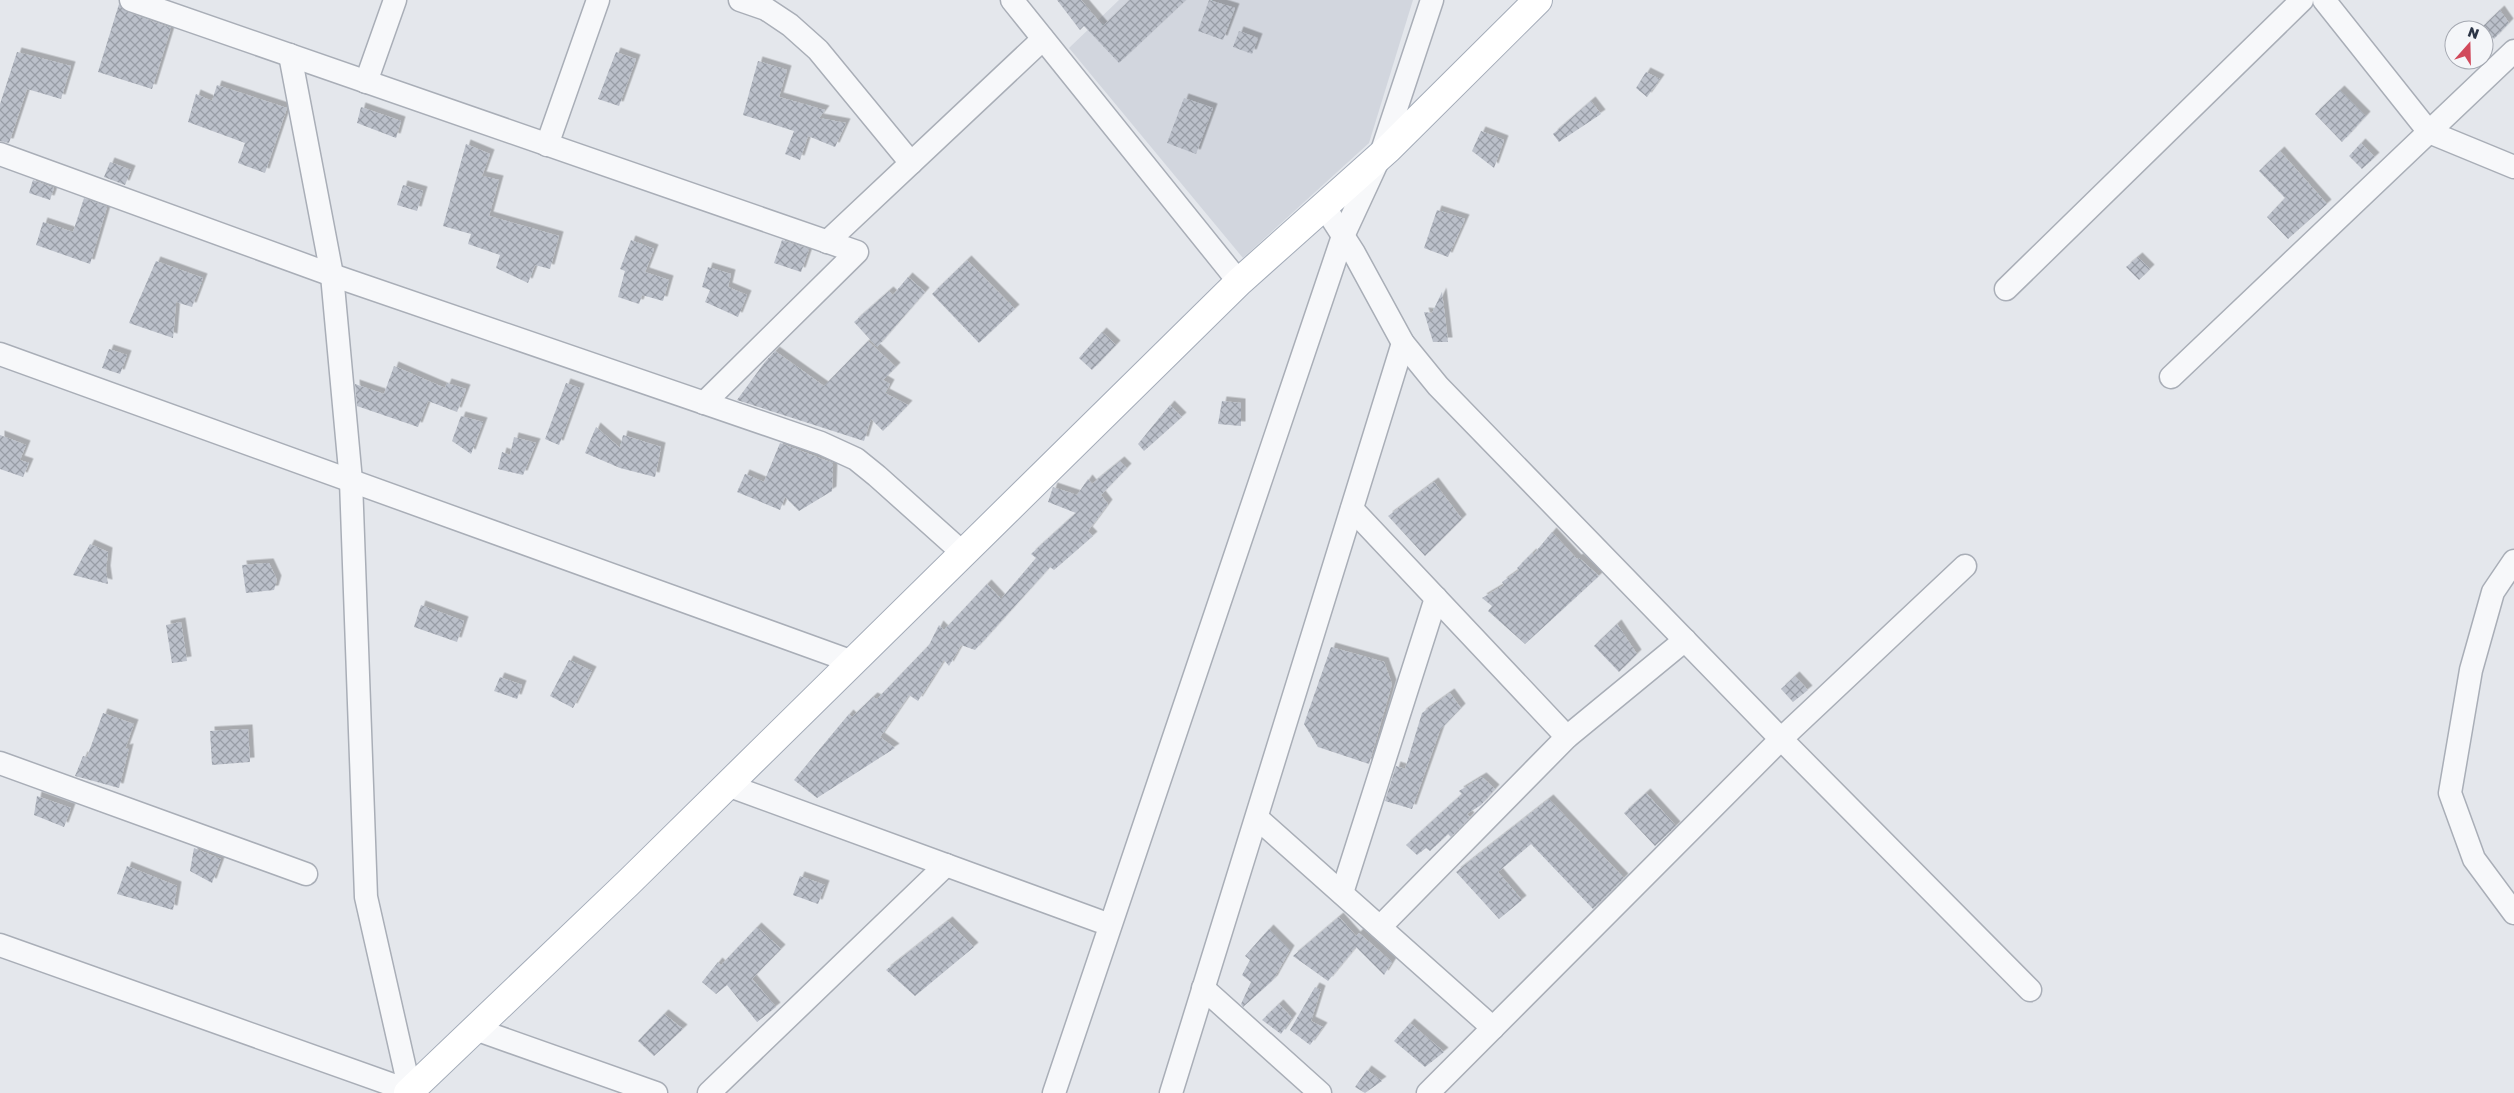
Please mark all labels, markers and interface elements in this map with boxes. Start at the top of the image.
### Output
north arrow [2444,20,2494,70]
text: N [2466,23,2482,42]

